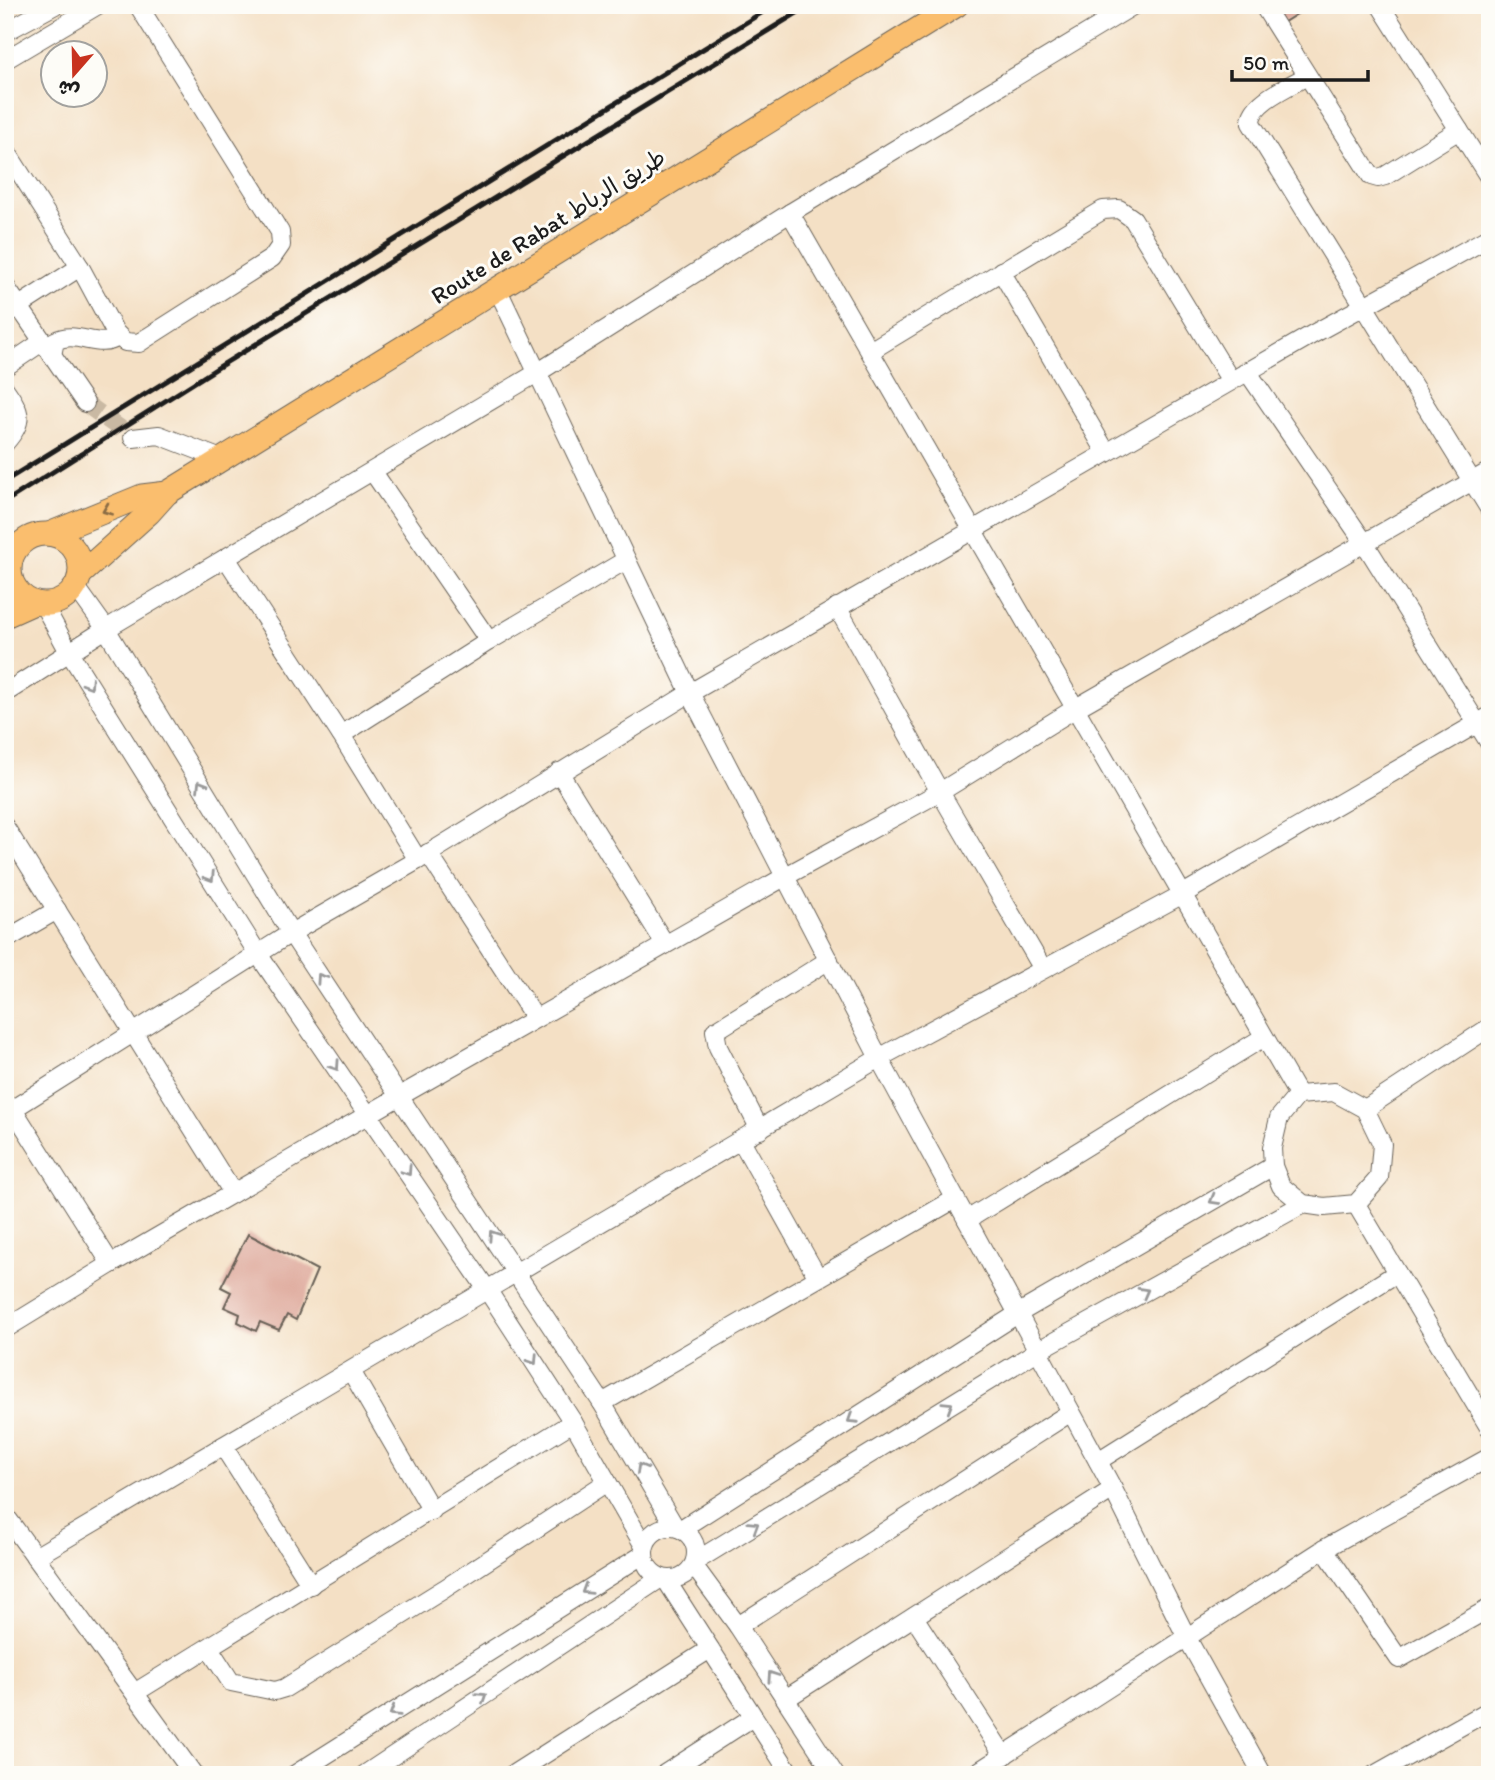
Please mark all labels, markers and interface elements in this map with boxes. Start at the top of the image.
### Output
north arrow [38,38,108,108]
scale bar [1232,38,1369,82]
text: 50 m [1243,50,1290,75]
text: ش [55,75,82,104]
street label: Route de Rabat طريق الرباط [425,142,671,310]
one-way arrow [102,502,114,516]
one-way arrow [80,676,93,689]
one-way arrow [196,780,209,793]
one-way arrow [201,869,214,882]
one-way arrow [317,973,329,986]
one-way arrow [327,1059,340,1072]
one-way arrow [399,1163,411,1176]
one-way arrow [1209,1192,1222,1205]
one-way arrow [488,1230,501,1243]
one-way arrow [1137,1287,1149,1300]
one-way arrow [524,1353,537,1366]
one-way arrow [940,1402,953,1415]
one-way arrow [847,1411,860,1424]
one-way arrow [636,1463,649,1476]
one-way arrow [746,1521,759,1534]
one-way arrow [581,1582,594,1595]
one-way arrow [768,1671,780,1684]
one-way arrow [474,1692,487,1705]
one-way arrow [388,1703,401,1716]

